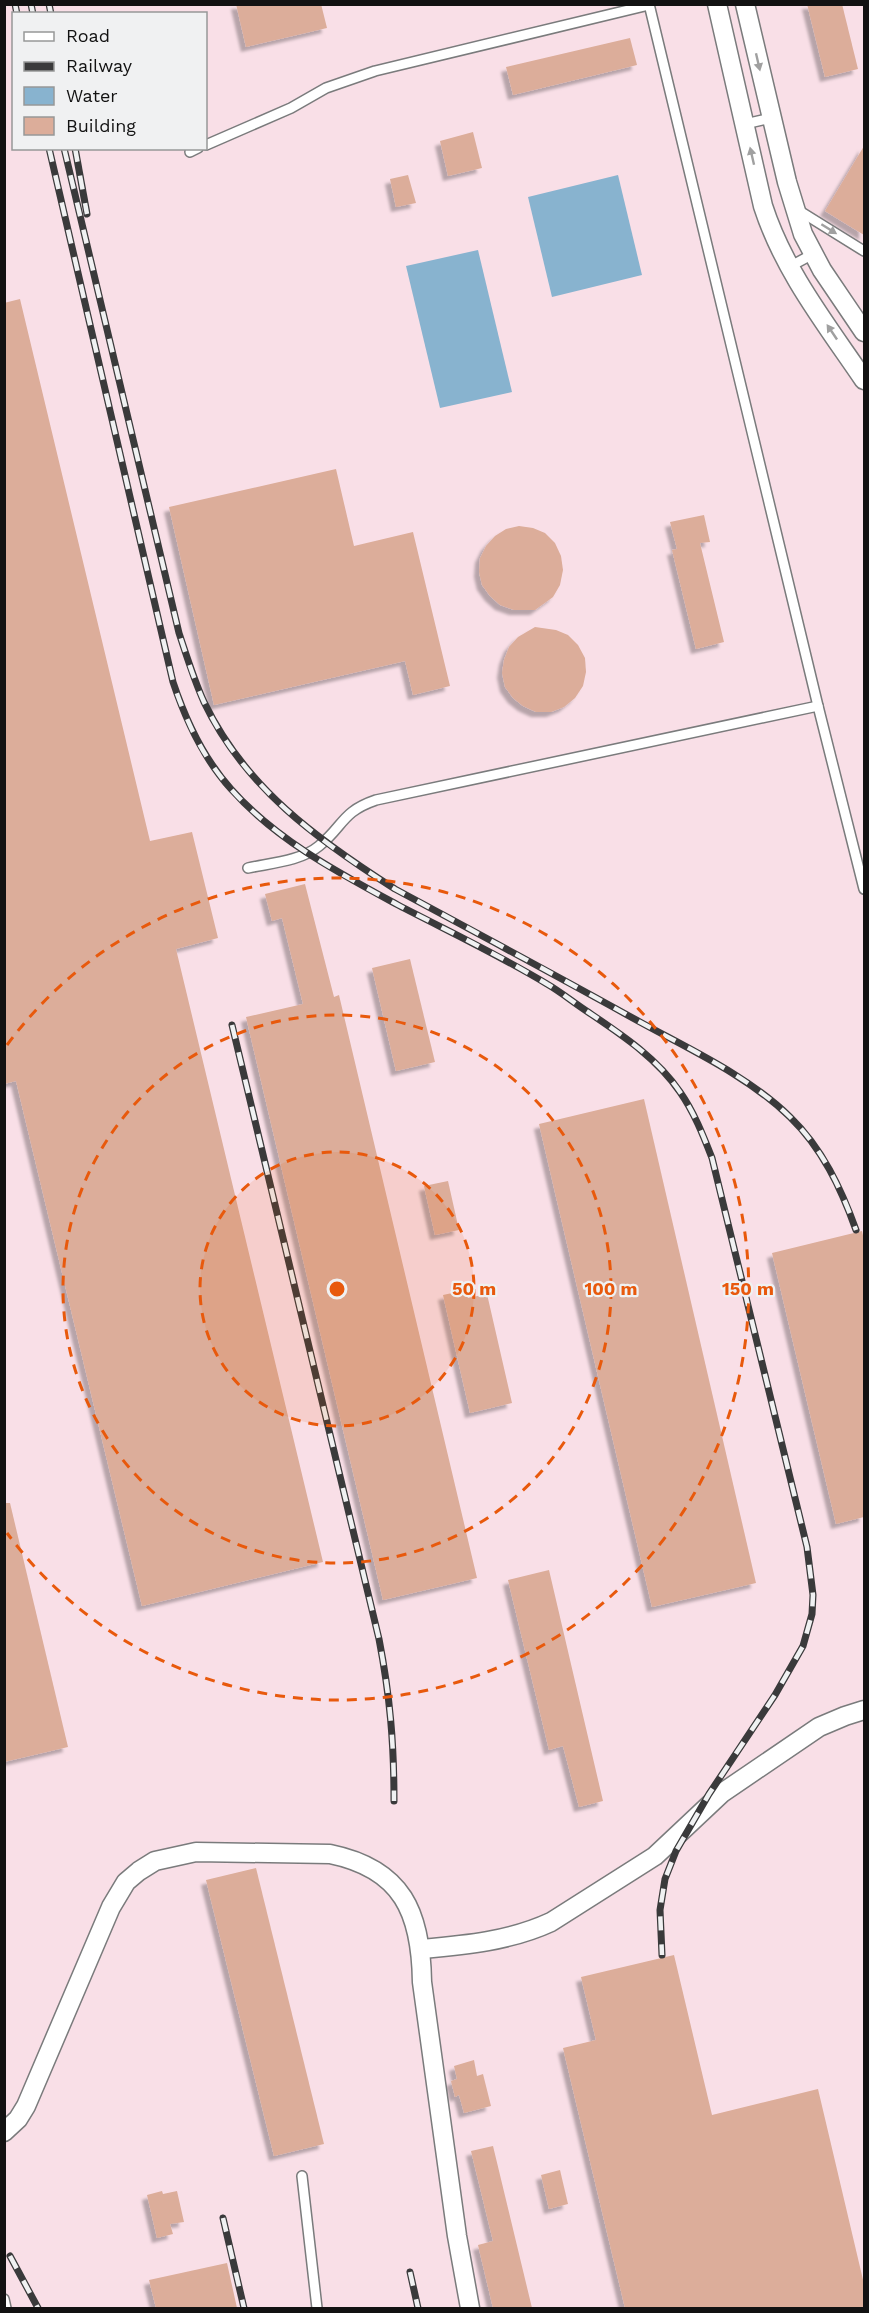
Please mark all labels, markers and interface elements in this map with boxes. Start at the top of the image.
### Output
legend [12,12,207,150]
text: Road [66,25,110,46]
one-way arrow [754,52,764,71]
text: Railway [66,55,133,76]
text: Water [66,85,118,106]
text: Building [66,115,136,136]
one-way arrow [747,147,756,166]
one-way arrow [821,224,837,235]
one-way arrow [826,324,837,340]
text: 50 m [452,1278,496,1299]
text: 100 m [584,1278,638,1299]
text: 150 m [722,1278,774,1299]
centre of rings [327,1279,347,1299]

